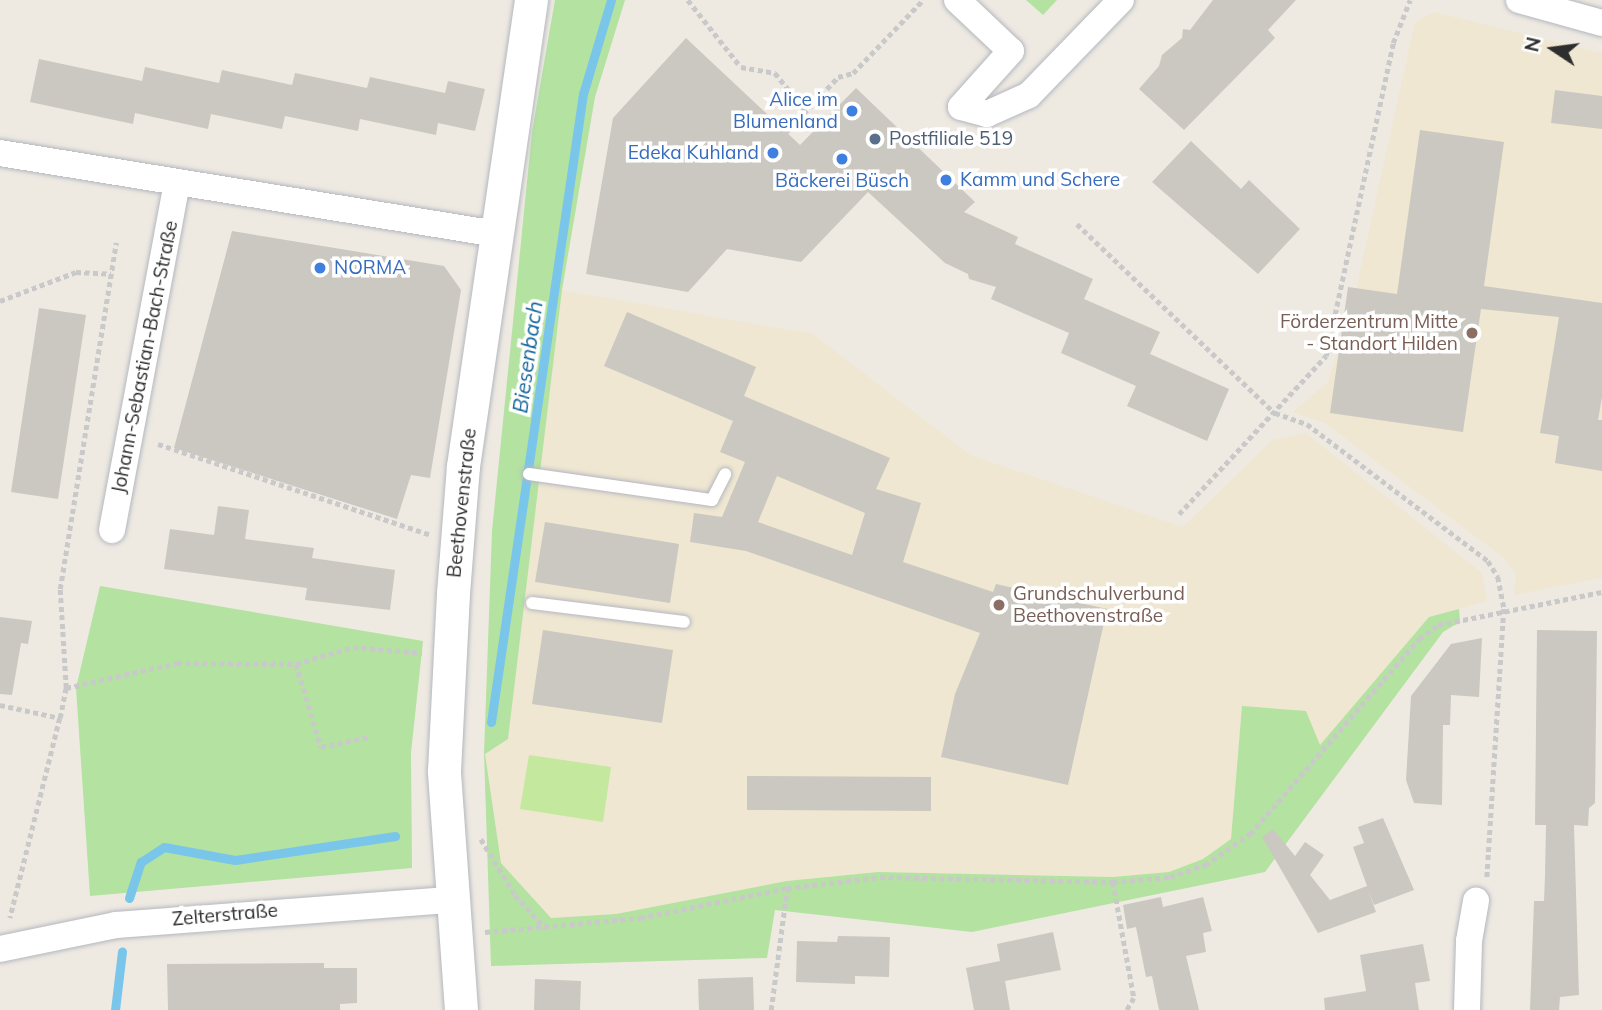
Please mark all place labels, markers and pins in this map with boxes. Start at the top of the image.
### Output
place label: Alice im Blumenland [733,89,838,133]
marker: Alice im Blumenland [844,103,860,119]
place label: Postfiliale 519 [889,128,1013,150]
marker: Postfiliale 519 [867,131,883,147]
place label: Edeka Kuhland [628,142,759,164]
marker: Edeka Kuhland [765,145,781,161]
marker: Bäckerei Büsch [834,151,850,167]
place label: Kamm und Schere [960,169,1120,191]
place label: Bäckerei Büsch [775,170,909,192]
marker: Kamm und Schere [938,172,954,188]
place label: NORMA [334,257,406,279]
marker: NORMA [312,260,328,276]
place label: Förderzentrum Mitte - Standort Hilden [1280,311,1458,355]
marker: Förderzentrum Mitte - Standort Hilden [1464,325,1480,341]
place label: Grundschulverbund Beethovenstraße [1013,583,1185,627]
marker: Grundschulverbund Beethovenstraße [991,597,1007,613]

